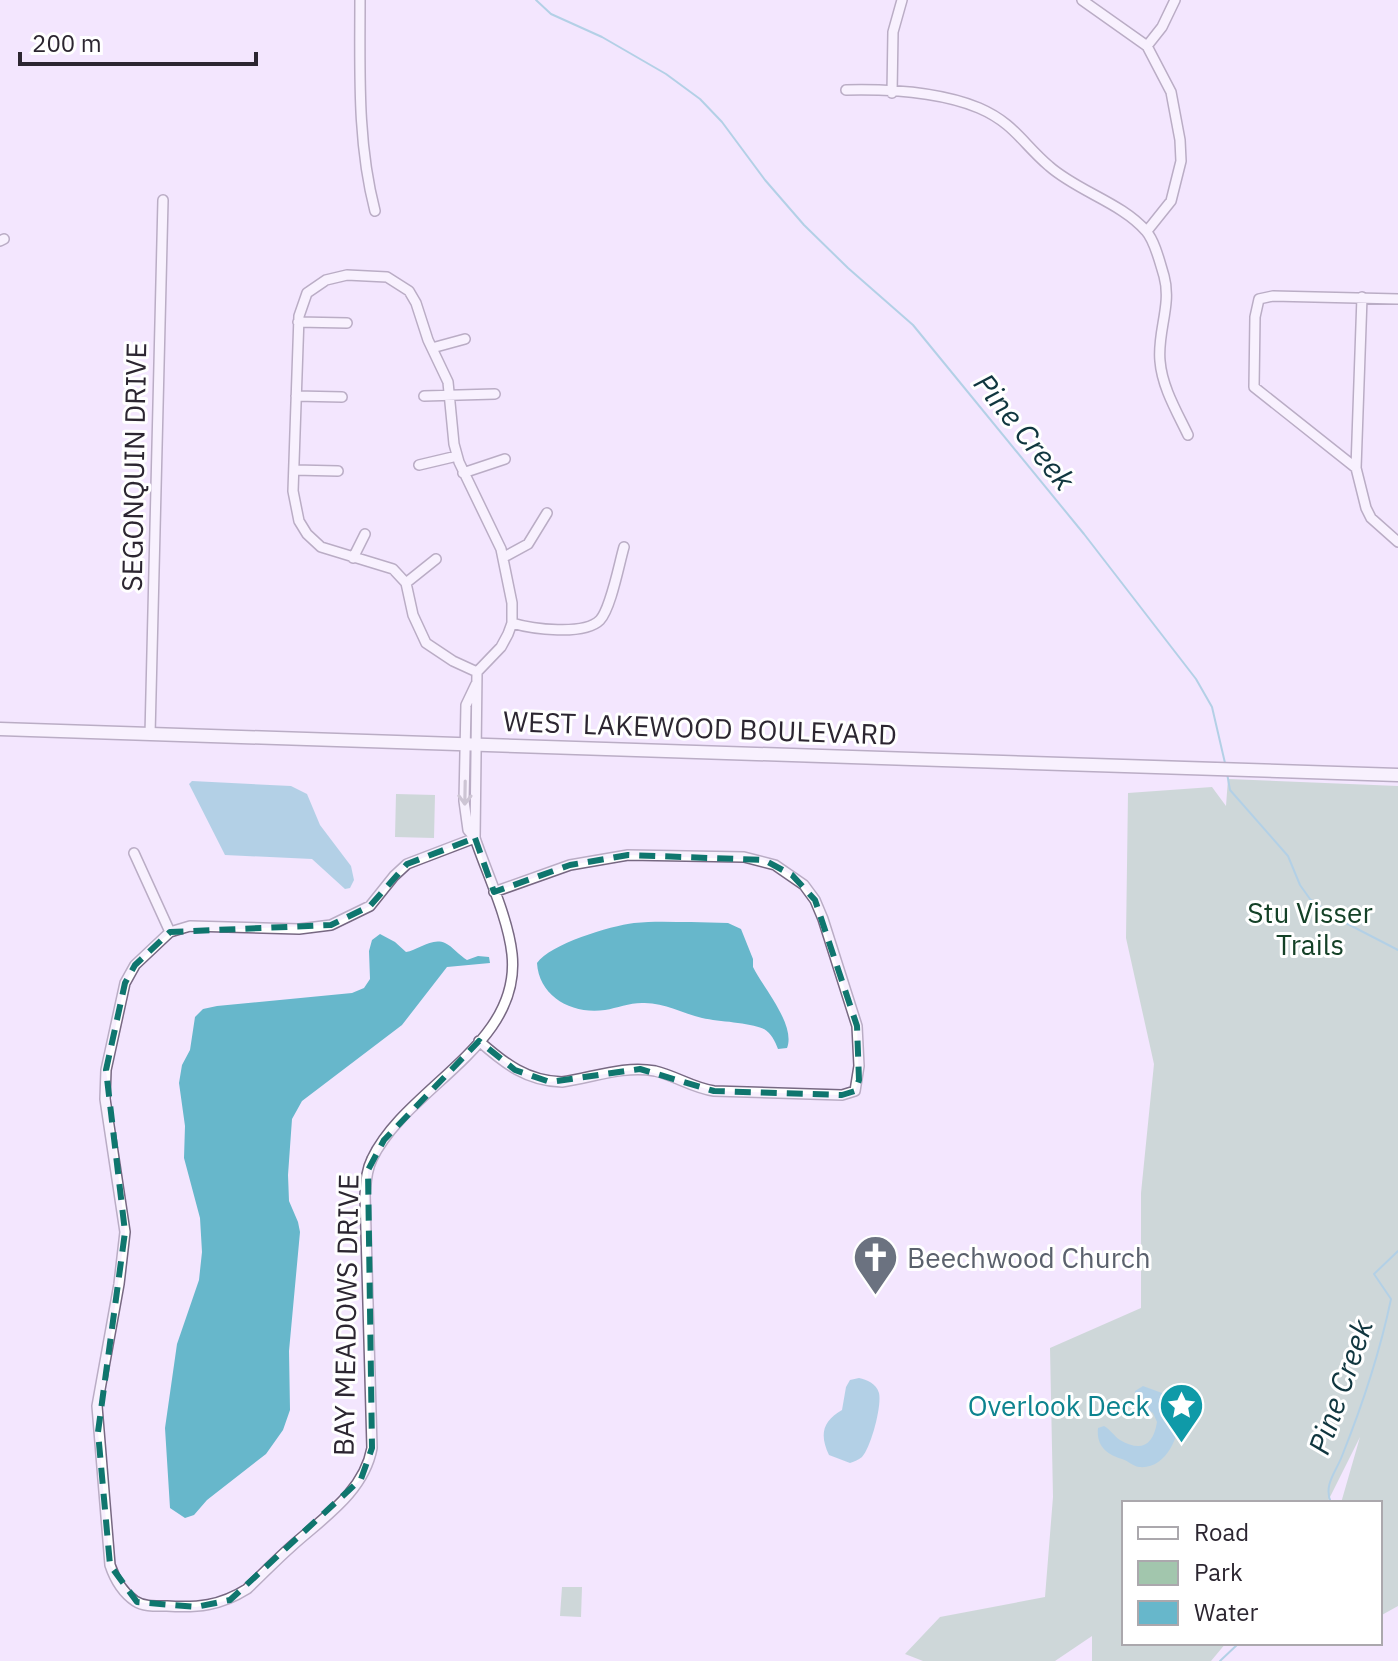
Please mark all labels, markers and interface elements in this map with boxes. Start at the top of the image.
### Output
scale bar [20,16,256,66]
text: 200 m [32,27,102,59]
street label: SEGONQUIN DRIVE [113,342,154,592]
water label: Pine Creek [966,364,1085,498]
street label: WEST LAKEWOOD BOULEVARD [502,702,898,753]
one-way arrow [457,779,472,806]
park label: Stu Visser Trails [1247,894,1373,963]
street label: BAY MEADOWS DRIVE [325,1174,366,1456]
church icon: Beechwood Church [852,1234,900,1297]
place label: Beechwood Church [907,1239,1151,1276]
water label: Pine Creek [1298,1314,1381,1459]
place icon: Overlook Deck [1157,1382,1205,1445]
place label: Overlook Deck [968,1387,1150,1424]
legend [1122,1501,1382,1645]
text: Road [1194,1516,1249,1548]
text: Park [1194,1556,1243,1588]
text: Water [1194,1596,1258,1628]

